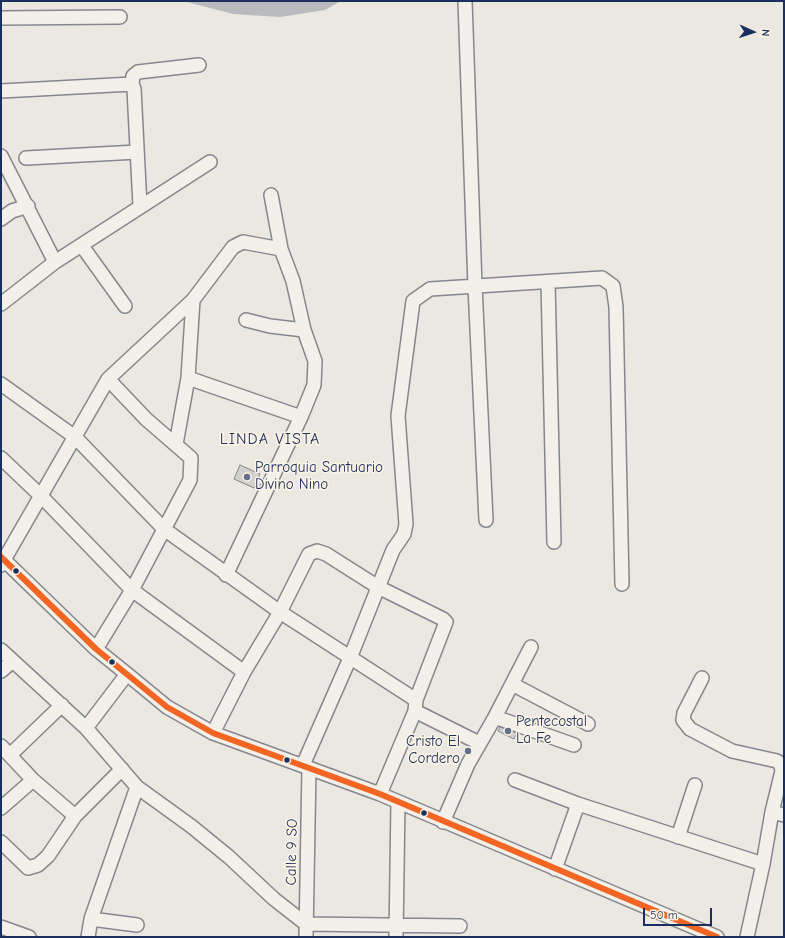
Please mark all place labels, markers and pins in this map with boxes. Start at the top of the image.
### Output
place label: Parroquia Santuario Divino Nino [255,459,383,494]
marker: Parroquia Santuario Divino Nino [242,472,252,482]
unlabelled marker [11,566,21,576]
unlabelled marker [107,657,117,667]
place label: Pentecostal La Fe [516,713,587,748]
marker: Pentecostal La Fe [503,726,513,736]
place label: Cristo El Cordero [406,733,460,768]
marker: Cristo El Cordero [463,746,473,756]
unlabelled marker [282,755,292,765]
unlabelled marker [419,808,429,818]

